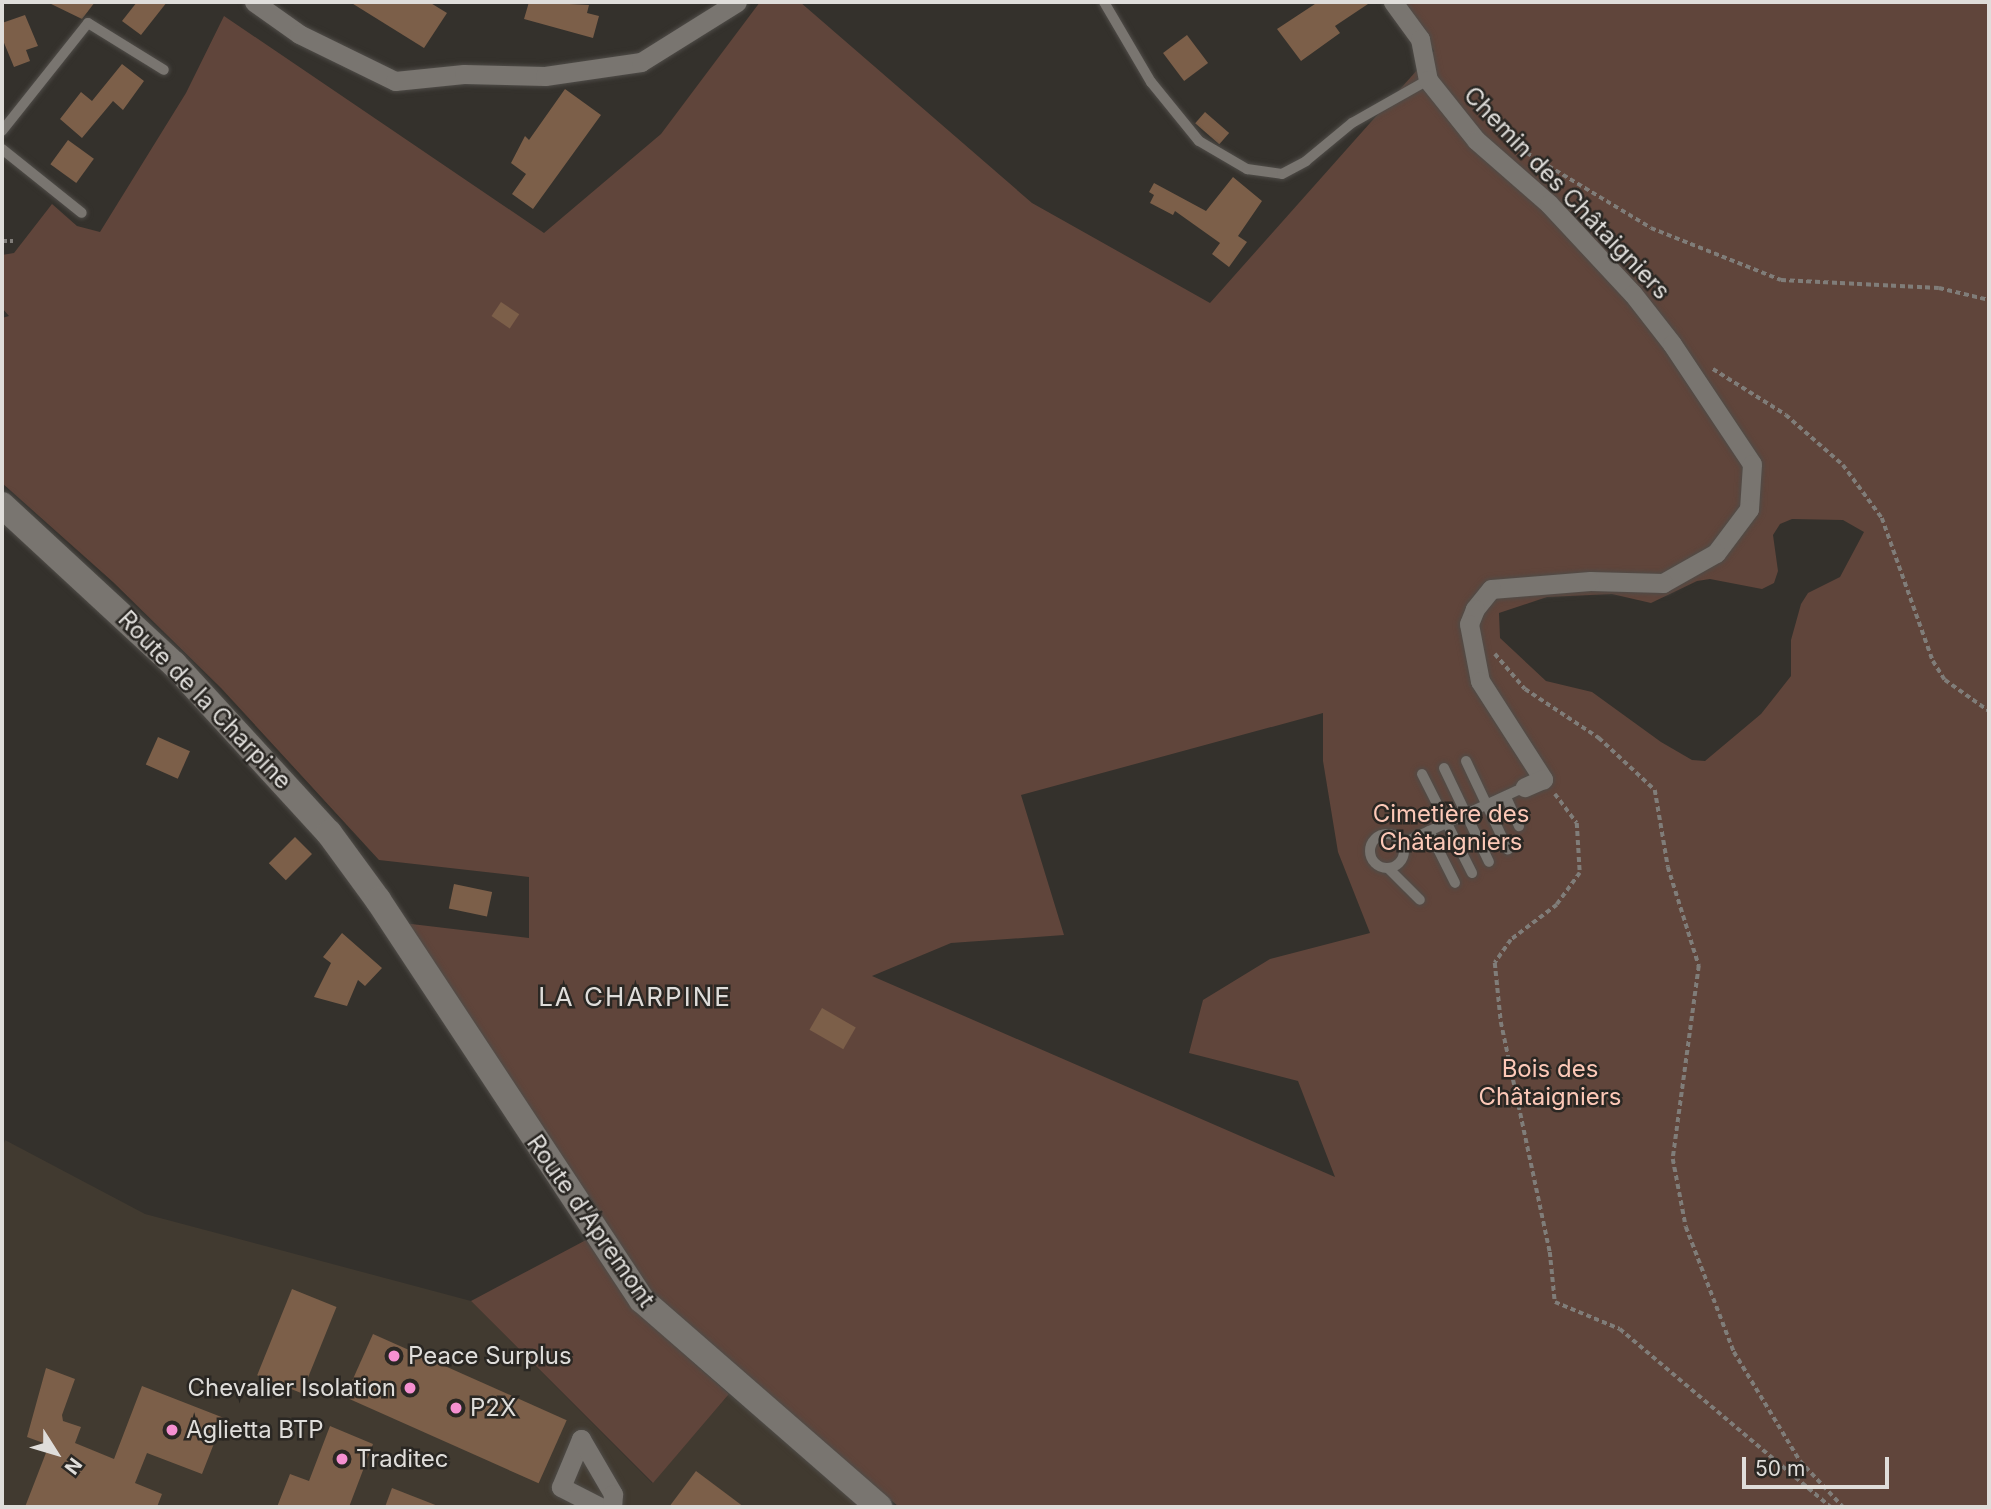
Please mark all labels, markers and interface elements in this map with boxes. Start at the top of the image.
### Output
street label: Chemin des Châtaigniers [1458,81,1676,305]
street label: Route de la Charpine [112,605,298,795]
park label: Cimetière des Châtaigniers [1373,800,1529,856]
district label: LA CHARPINE [540,981,730,1013]
park label: Bois des Châtaigniers [1479,1055,1621,1111]
street label: Route d'Apremont [521,1129,661,1313]
place label: Peace Surplus [408,1342,572,1370]
marker: Peace Surplus [386,1348,402,1364]
place label: Chevalier Isolation [187,1374,396,1402]
marker: Chevalier Isolation [402,1380,418,1396]
place label: P2X [470,1394,516,1422]
marker: P2X [448,1400,464,1416]
place label: Aglietta BTP [186,1416,324,1444]
north arrow [21,1418,91,1488]
marker: Aglietta BTP [164,1422,180,1438]
scale bar [1746,1442,1893,1486]
place label: Traditec [356,1445,448,1473]
marker: Traditec [334,1451,350,1467]
text: N [60,1453,87,1479]
text: 50 m [1755,1456,1805,1481]

